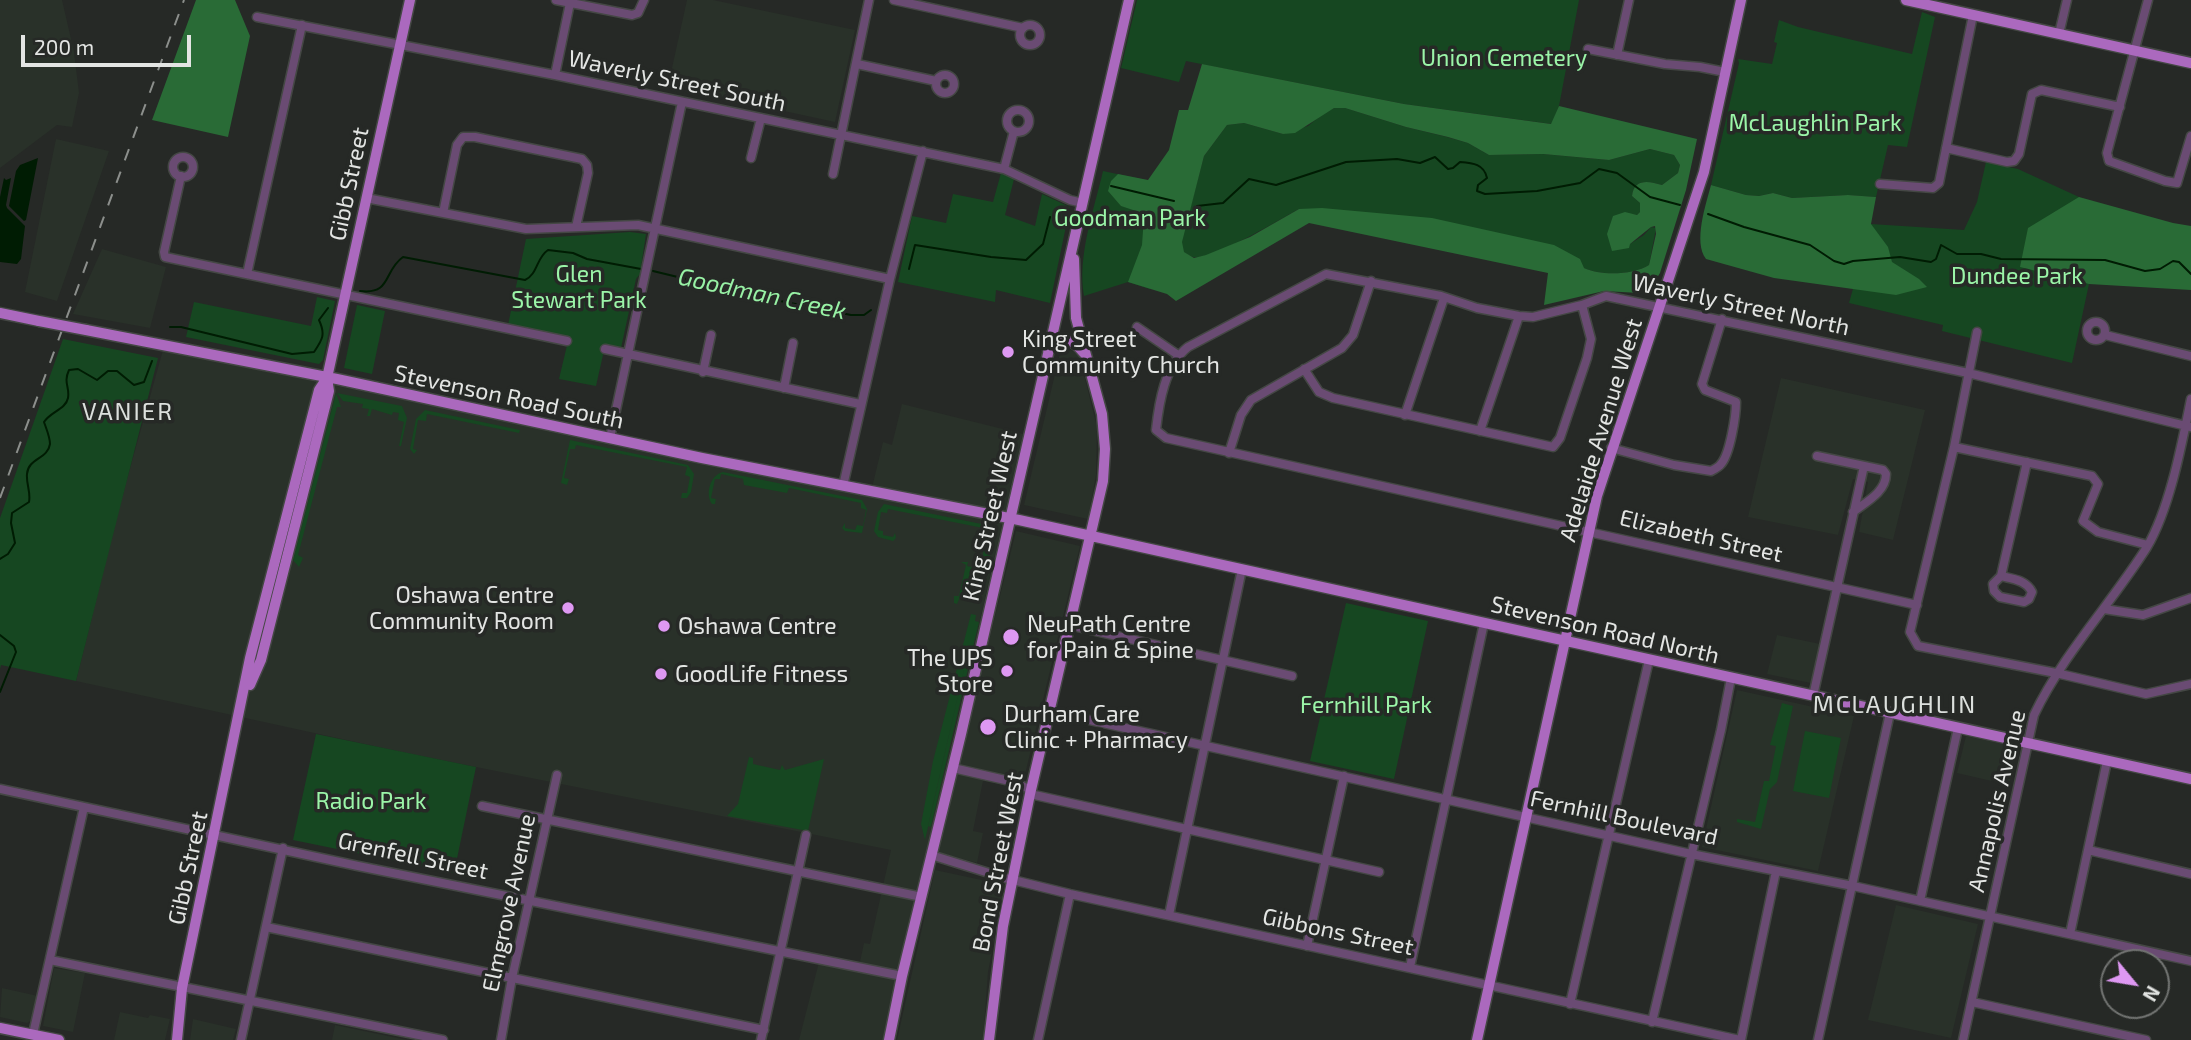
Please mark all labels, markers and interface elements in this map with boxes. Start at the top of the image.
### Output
scale bar [24,21,194,65]
text: 200 m [34,34,94,59]
street label: Waverly Street South [566,44,788,118]
park label: Union Cemetery [1421,44,1587,72]
park label: McLaughlin Park [1728,109,1902,137]
street label: Gibb Street [324,125,374,243]
park label: Goodman Park [1054,204,1206,232]
park label: Glen Stewart Park [511,260,647,314]
water label: Goodman Creek [675,262,849,326]
park label: Dundee Park [1951,262,2083,290]
street label: Waverly Street North [1630,269,1852,341]
street label: Adelaide Avenue West [1554,315,1648,545]
place label: King Street Community Church [1022,325,1220,379]
marker: King Street Community Church [1000,344,1016,360]
street label: Stevenson Road South [392,359,626,435]
district label: VANIER [83,398,173,426]
street label: King Street West [957,428,1023,604]
street label: Elizabeth Street [1617,504,1785,568]
place label: Oshawa Centre Community Room [369,581,554,635]
street label: Stevenson Road North [1488,590,1722,670]
marker: Oshawa Centre Community Room [560,600,576,616]
place label: NeuPath Centre for Pain & Spine [1027,610,1194,664]
place label: Oshawa Centre [678,612,837,640]
marker: Oshawa Centre [656,618,672,634]
marker: NeuPath Centre for Pain & Spine [1001,627,1021,647]
place label: The UPS Store [907,644,993,698]
place label: GoodLife Fitness [675,660,848,688]
marker: The UPS Store [999,663,1015,679]
marker: GoodLife Fitness [653,666,669,682]
park label: Fernhill Park [1300,691,1432,719]
district label: MCLAUGHLIN [1814,691,1976,719]
place label: Durham Care Clinic + Pharmacy [1004,700,1188,754]
street label: Annapolis Avenue [1963,707,2031,895]
marker: Durham Care Clinic + Pharmacy [978,717,998,737]
street label: Bond Street West [967,770,1029,954]
street label: Fernhill Boulevard [1528,785,1720,851]
park label: Radio Park [316,787,426,815]
street label: Gibb Street [163,809,213,927]
street label: Elmgrove Avenue [477,812,541,994]
street label: Grenfell Street [335,827,491,885]
street label: Gibbons Street [1260,903,1416,961]
north arrow [2100,949,2170,1019]
text: N [2138,982,2165,1005]

